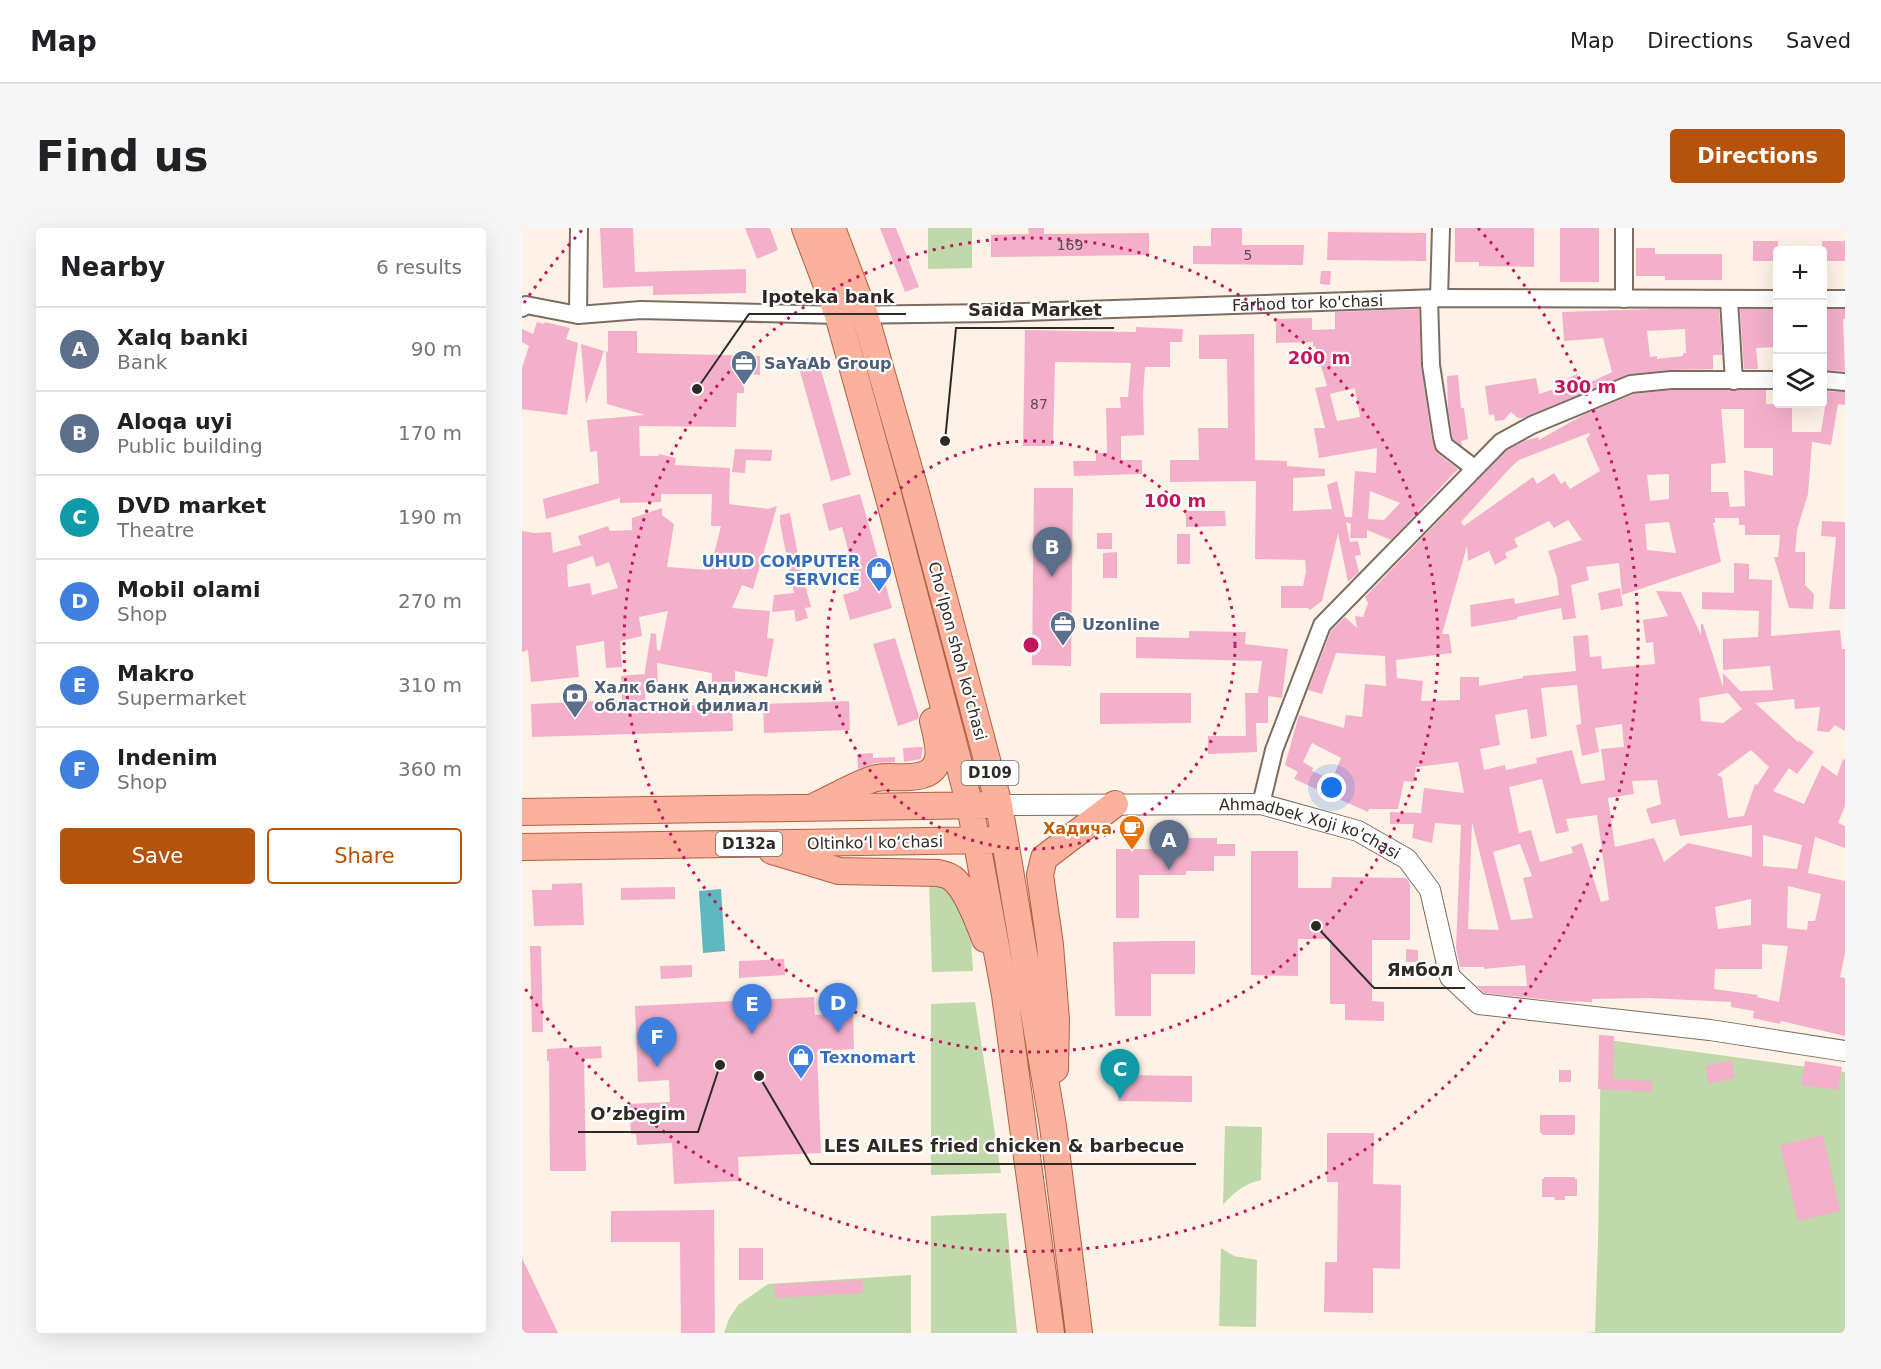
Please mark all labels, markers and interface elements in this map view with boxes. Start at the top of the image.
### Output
text: Map [30,25,97,58]
text: Map [1570,29,1614,53]
text: Directions [1647,29,1753,53]
text: Saved [1786,29,1851,53]
button: Directions [1670,129,1845,183]
text: Find us [36,132,209,181]
house number: 169 [1057,237,1083,253]
map controls [1773,246,1827,408]
button: + [1773,246,1827,300]
house number: 5 [1244,247,1252,263]
text: Nearby [60,252,165,282]
text: 6 results [376,255,462,279]
callout: Ipoteka bank [749,278,906,314]
text: Ipoteka bank [762,286,896,307]
street label: Farhod tor ko'chasi [1232,291,1384,315]
callout: Saida Market [956,292,1114,328]
text: Saida Market [968,299,1102,320]
button: − [1773,300,1827,354]
text: Xalq banki [117,325,248,350]
text: A [72,337,87,361]
text: 90 m [411,337,462,361]
text: 200 m [1288,347,1350,368]
office icon: SaYaAb Group [729,348,759,386]
text: Bank [117,350,167,374]
place label: SaYaAb Group [764,354,892,373]
button: layers [1773,354,1827,408]
text: 300 m [1554,376,1616,397]
house number: 87 [1030,396,1048,412]
text: Aloqa uyi [117,409,232,434]
text: B [72,421,87,445]
text: 170 m [398,421,462,445]
text: Public building [117,434,263,458]
text: 100 m [1144,490,1206,511]
text: DVD market [117,493,266,518]
text: C [72,505,87,529]
text: 190 m [398,505,462,529]
text: Theatre [117,518,194,542]
pin: B [1032,528,1072,577]
place label: UHUD COMPUTER SERVICE [702,552,860,589]
shop icon: UHUD COMPUTER SERVICE [864,555,894,593]
street label: Choʻlpon shoh koʻchasi [924,560,991,743]
text: Mobil olami [117,577,260,602]
text: D [71,589,88,613]
text: 270 m [398,589,462,613]
text: Shop [117,602,167,626]
office icon: Uzonline [1048,609,1078,647]
place label: Uzonline [1082,615,1160,634]
centre of rings [1021,635,1041,655]
text: Makro [117,661,194,686]
text: E [73,673,86,697]
text: 310 m [398,673,462,697]
place label: Халк банк Андижанский областной филиал [594,678,823,715]
bank icon: Халк банк Андижанский областной филиал [560,681,590,719]
text: Supermarket [117,686,246,710]
text: Indenim [117,745,218,770]
text: F [73,757,86,781]
text: 360 m [398,757,462,781]
road number: D109 [962,761,1018,785]
text: Shop [117,770,167,794]
your location [1317,773,1346,802]
street label: Ahmadbek Xoji ko'chasi [1219,795,1404,863]
cafe icon: Хадича [1117,813,1147,851]
place label: Хадича [1043,819,1112,838]
pin: A [1150,820,1188,870]
button: Save [60,828,255,884]
button: Share [267,828,462,884]
road number: D132a [716,832,782,856]
street label: Oltinkoʻl koʻchasi [807,832,943,853]
callout: Ямбол [1374,952,1465,988]
text: Ямбол [1387,959,1453,980]
pin: E [732,984,772,1034]
pin: D [818,984,858,1033]
pin: F [638,1018,676,1067]
shop icon: Texnomart [786,1042,816,1080]
place label: Texnomart [820,1048,916,1067]
pin: C [1100,1050,1140,1099]
callout: O’zbegim [578,1096,698,1132]
text: O’zbegim [590,1103,686,1124]
callout: LES AILES fried chicken & barbecue [811,1128,1196,1164]
text: LES AILES fried chicken & barbecue [824,1135,1184,1156]

